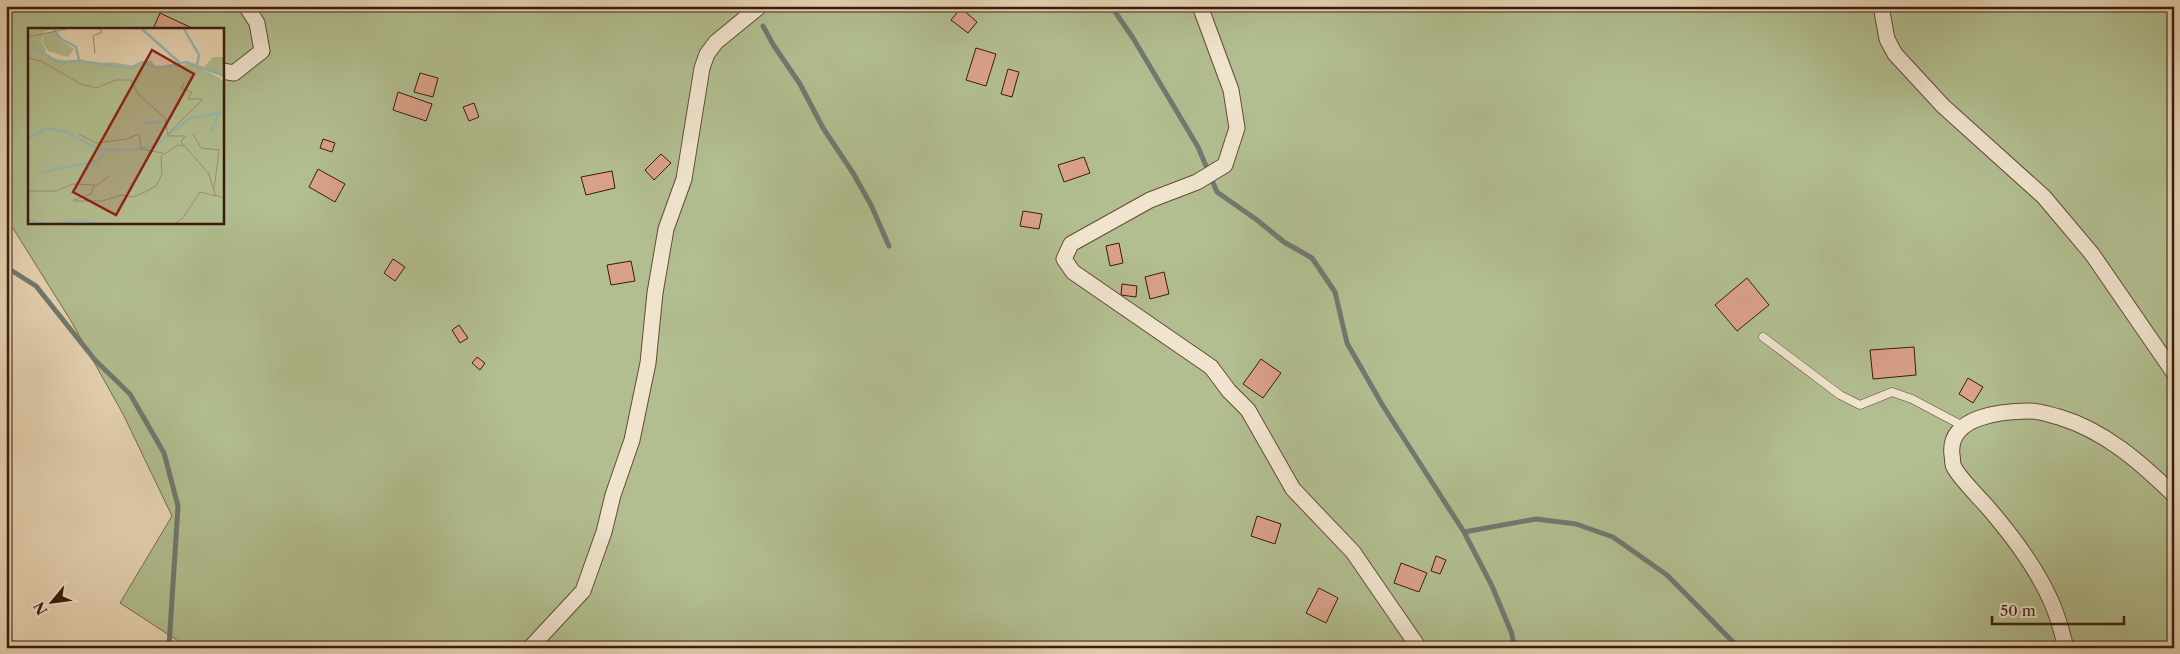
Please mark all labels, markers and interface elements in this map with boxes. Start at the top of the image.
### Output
inset map [28,28,224,224]
north arrow [28,576,78,626]
scale bar [1992,594,2125,626]
text: N [30,599,51,618]
text: 50 m [2000,601,2036,620]

